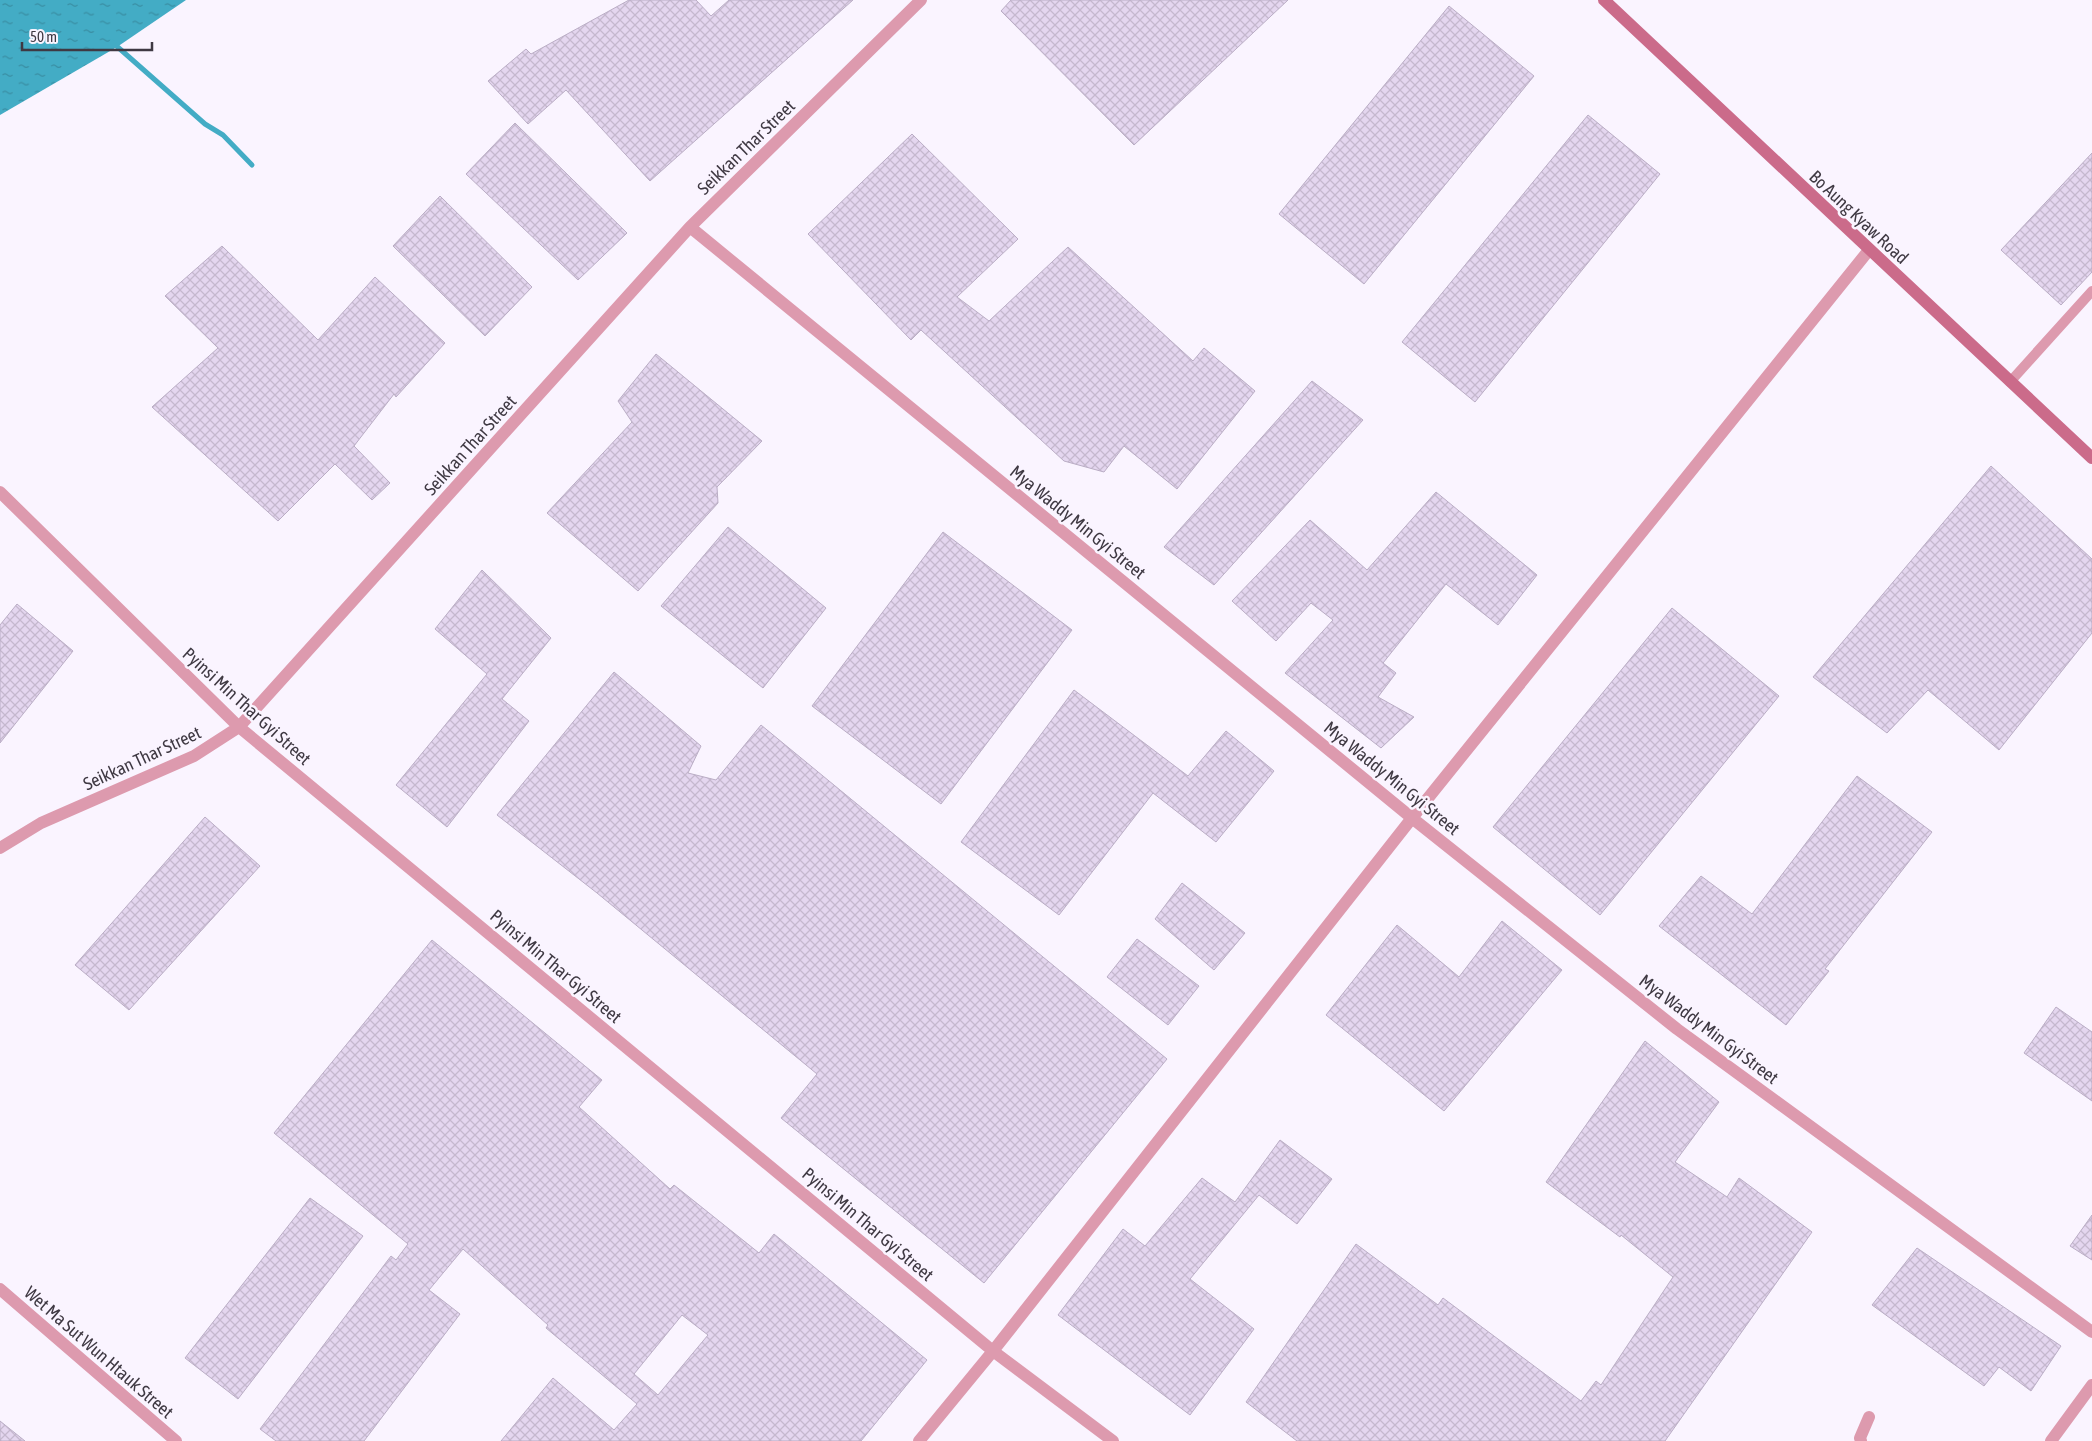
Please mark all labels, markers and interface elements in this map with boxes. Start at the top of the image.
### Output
scale bar [22,20,152,52]
text: 50 m [30,28,57,45]
street label: Seikkan Thar Street [693,95,799,199]
street label: Bo Aung Kyaw Road [1805,166,1913,268]
street label: Seikkan Thar Street [420,391,520,499]
street label: Mya Waddy Min Gyi Street [1006,461,1150,583]
street label: Pyinsi Min Thar Gyi Street [179,643,315,769]
street label: Mya Waddy Min Gyi Street [1320,717,1464,839]
street label: Seikkan Thar Street [80,722,204,794]
street label: Pyinsi Min Thar Gyi Street [486,905,626,1027]
street label: Mya Waddy Min Gyi Street [1635,970,1783,1088]
street label: Pyinsi Min Thar Gyi Street [798,1163,938,1285]
street label: Wet Ma Sut Wun Htauk Street [20,1282,178,1422]

